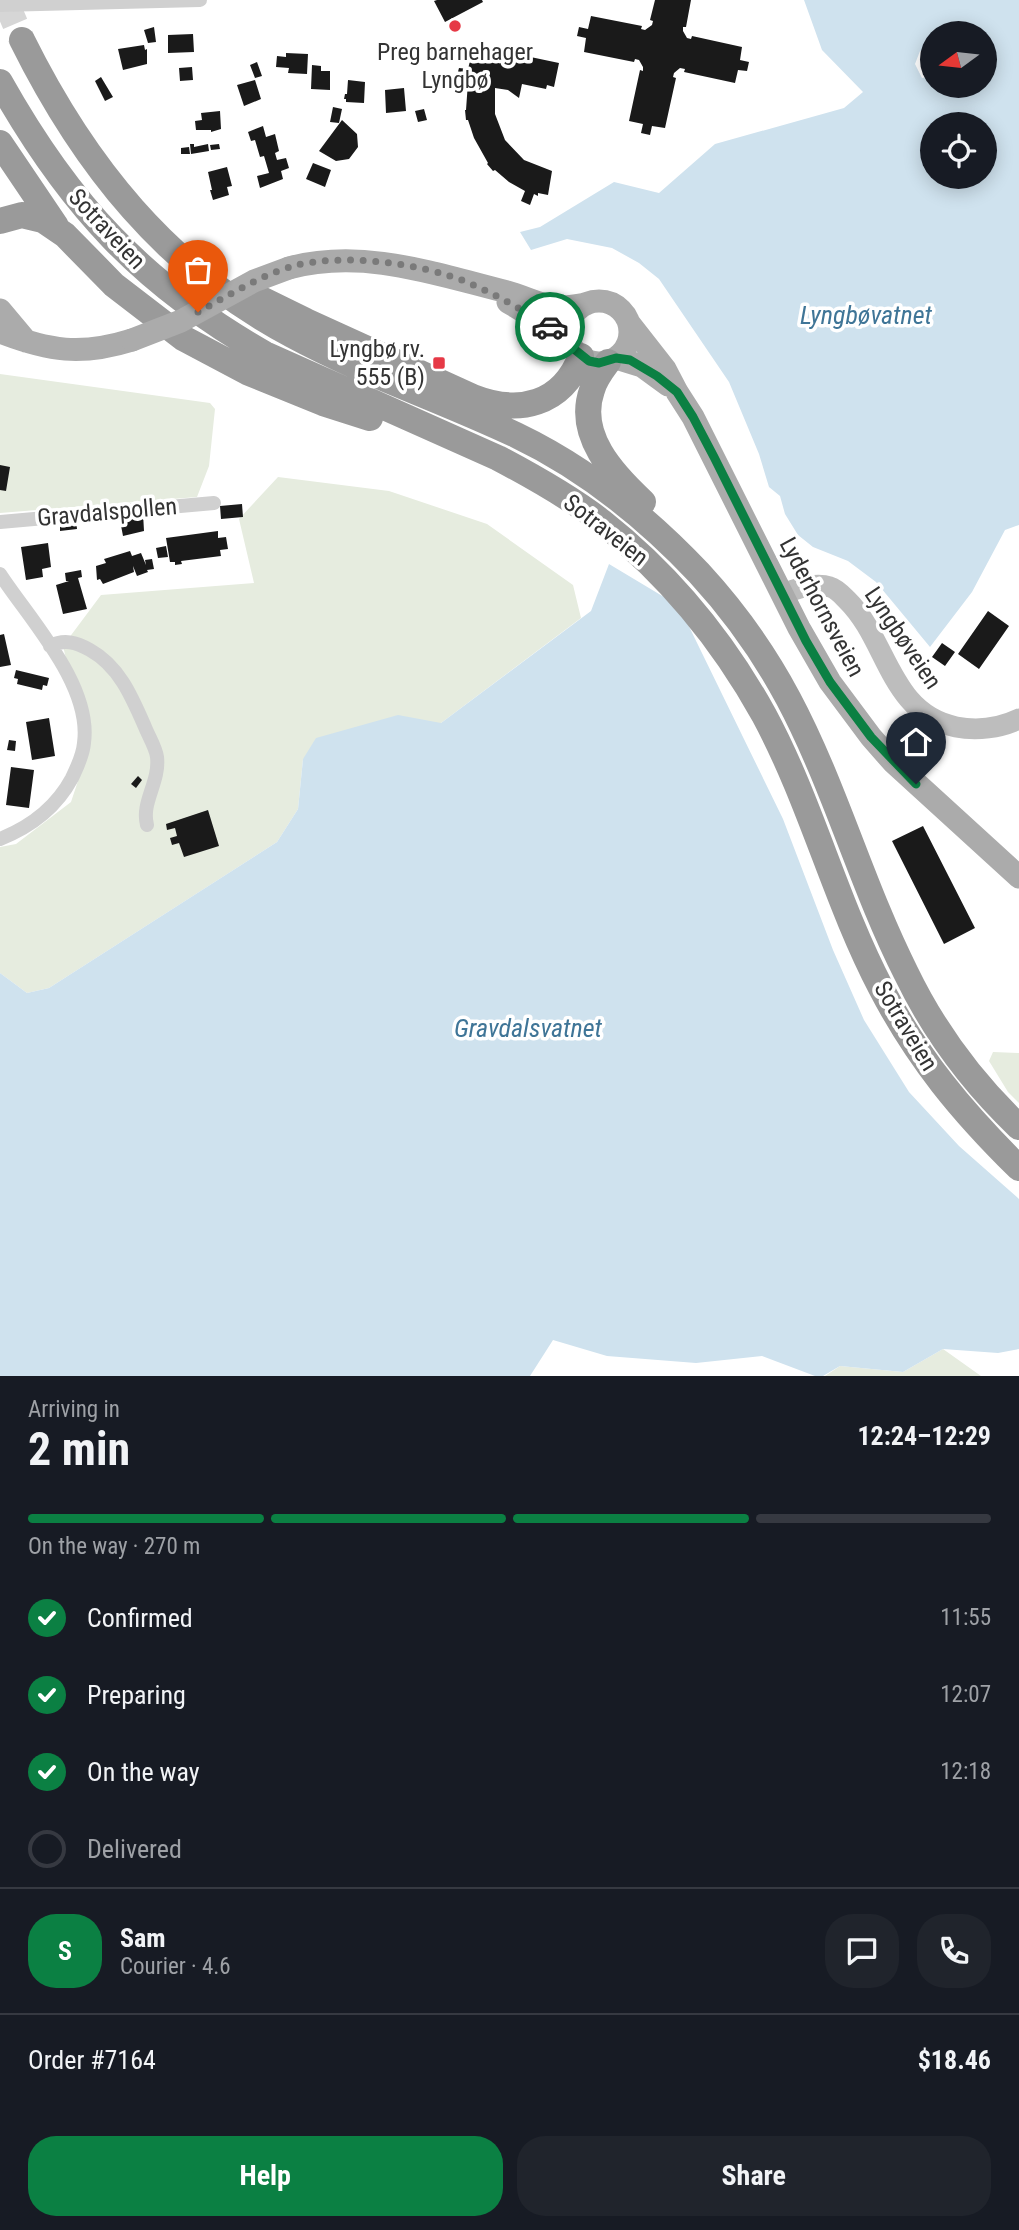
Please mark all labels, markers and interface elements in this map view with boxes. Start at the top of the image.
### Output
marker: Preg barnehager Lyngbø [447,18,463,34]
north arrow [920,21,998,98]
map controls [920,21,997,189]
place label: Preg barnehager Lyngbø [377,38,533,94]
button: locate [920,112,997,189]
street label: Sotraveien [63,183,151,275]
pin [168,240,228,312]
icon: bag [179,251,217,289]
courier [515,292,585,362]
water label: Lyngbøvatnet [800,300,933,330]
icon: car [531,308,569,346]
place label: Lyngbø rv. 555 (B) [330,335,425,391]
marker: Lyngbø rv. 555 (B) [431,355,447,371]
street label: Sotraveien [558,488,654,572]
street label: Gravdalspollen [36,492,178,532]
street label: Lyderhornsveien [774,533,870,681]
street label: Lyngbøveien [859,582,947,694]
pin [886,712,946,784]
icon: home [897,723,935,761]
street label: Sotraveien [868,976,944,1076]
water label: Gravdalsvatnet [454,1013,603,1043]
text: Arriving in [28,1396,120,1423]
text: 12:24–12:29 [857,1421,991,1451]
text: 2 min [28,1422,130,1476]
text: On the way · 270 m [28,1533,200,1560]
icon: check [28,1599,66,1637]
text: Confirmed [87,1603,193,1633]
text: 11:55 [940,1604,991,1631]
icon: check [28,1676,66,1714]
text: Preparing [87,1680,186,1710]
text: 12:07 [940,1681,991,1708]
icon: check [28,1753,66,1791]
text: On the way [87,1757,200,1787]
text: 12:18 [940,1758,991,1785]
text: Delivered [87,1834,182,1864]
button: chat [825,1914,899,1988]
button: phone [917,1914,991,1988]
text: Sam [120,1923,166,1953]
text: S [58,1936,72,1966]
text: Courier · 4.6 [120,1953,231,1980]
text: Order #7164 [28,2045,156,2075]
text: $18.46 [918,2045,991,2075]
button: Help [28,2136,503,2216]
button: Share [517,2136,991,2216]

